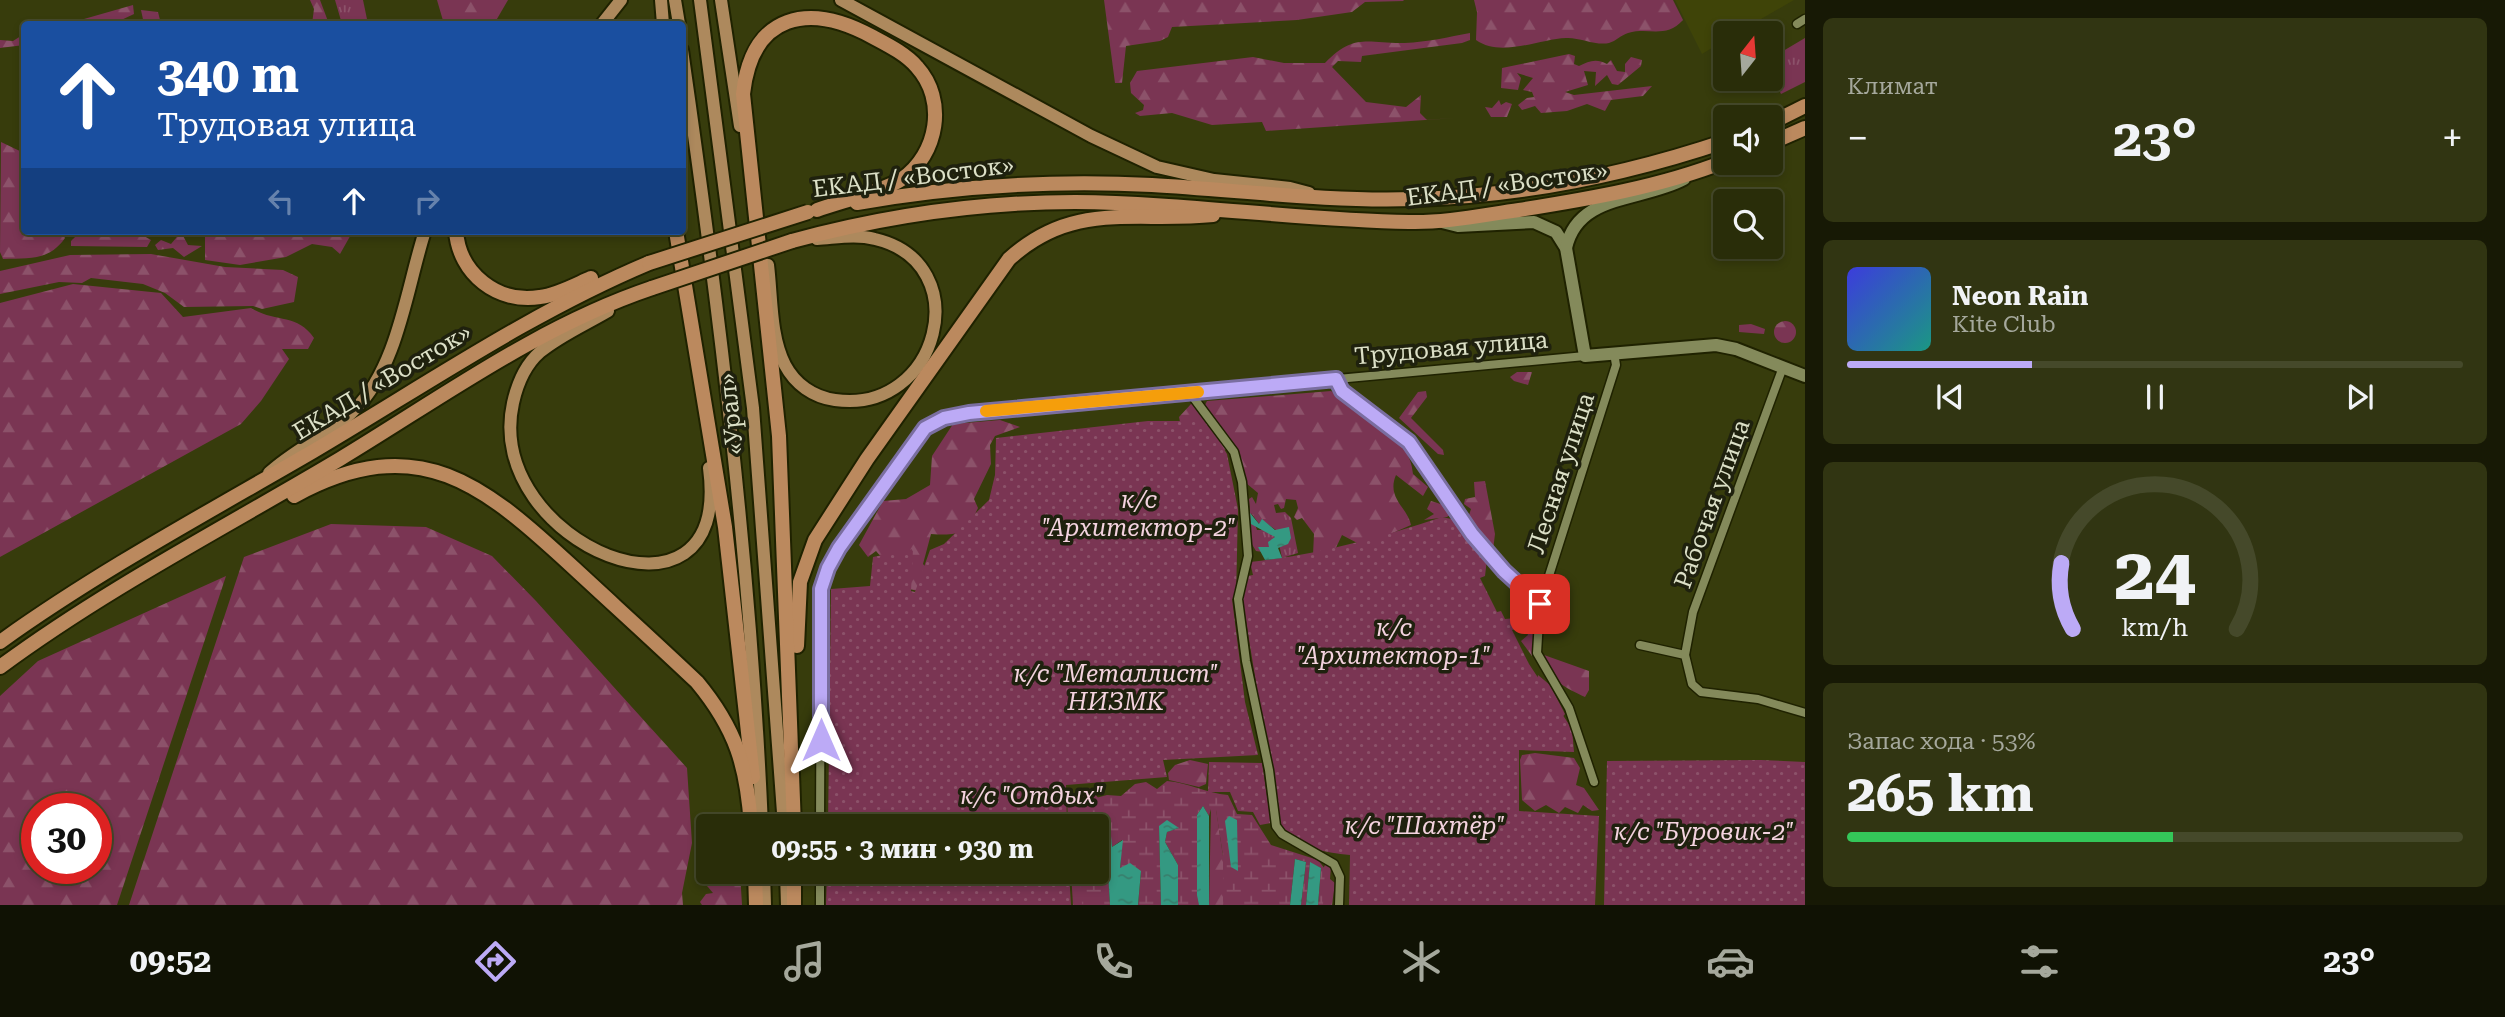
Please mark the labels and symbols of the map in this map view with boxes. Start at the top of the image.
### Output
north arrow [1713,21,1783,91]
street label: ЕКАД / «Восток» [811,151,1015,203]
street label: ЕКАД / «Восток» [1405,156,1609,212]
street label: ЕКАД / «Восток» [288,318,476,446]
street label: Трудовая улица [1353,326,1549,370]
street label: «Урал» [713,372,749,456]
street label: Лесная улица [1522,389,1600,557]
street label: Рабочая улица [1669,416,1755,592]
park label: к/с "Архитектор-2" [1042,486,1236,542]
pin [1510,574,1570,634]
park label: к/с "Архитектор-1" [1297,614,1491,670]
park label: к/с "Металлист" НИЗМК [1013,660,1219,716]
position arrow [784,703,858,777]
park label: к/с "Отдых" [960,782,1104,810]
speed limit sign: 30 [21,793,112,884]
park label: к/с "Шахтёр" [1345,812,1505,840]
park label: к/с "Буровик-2" [1614,818,1794,846]

